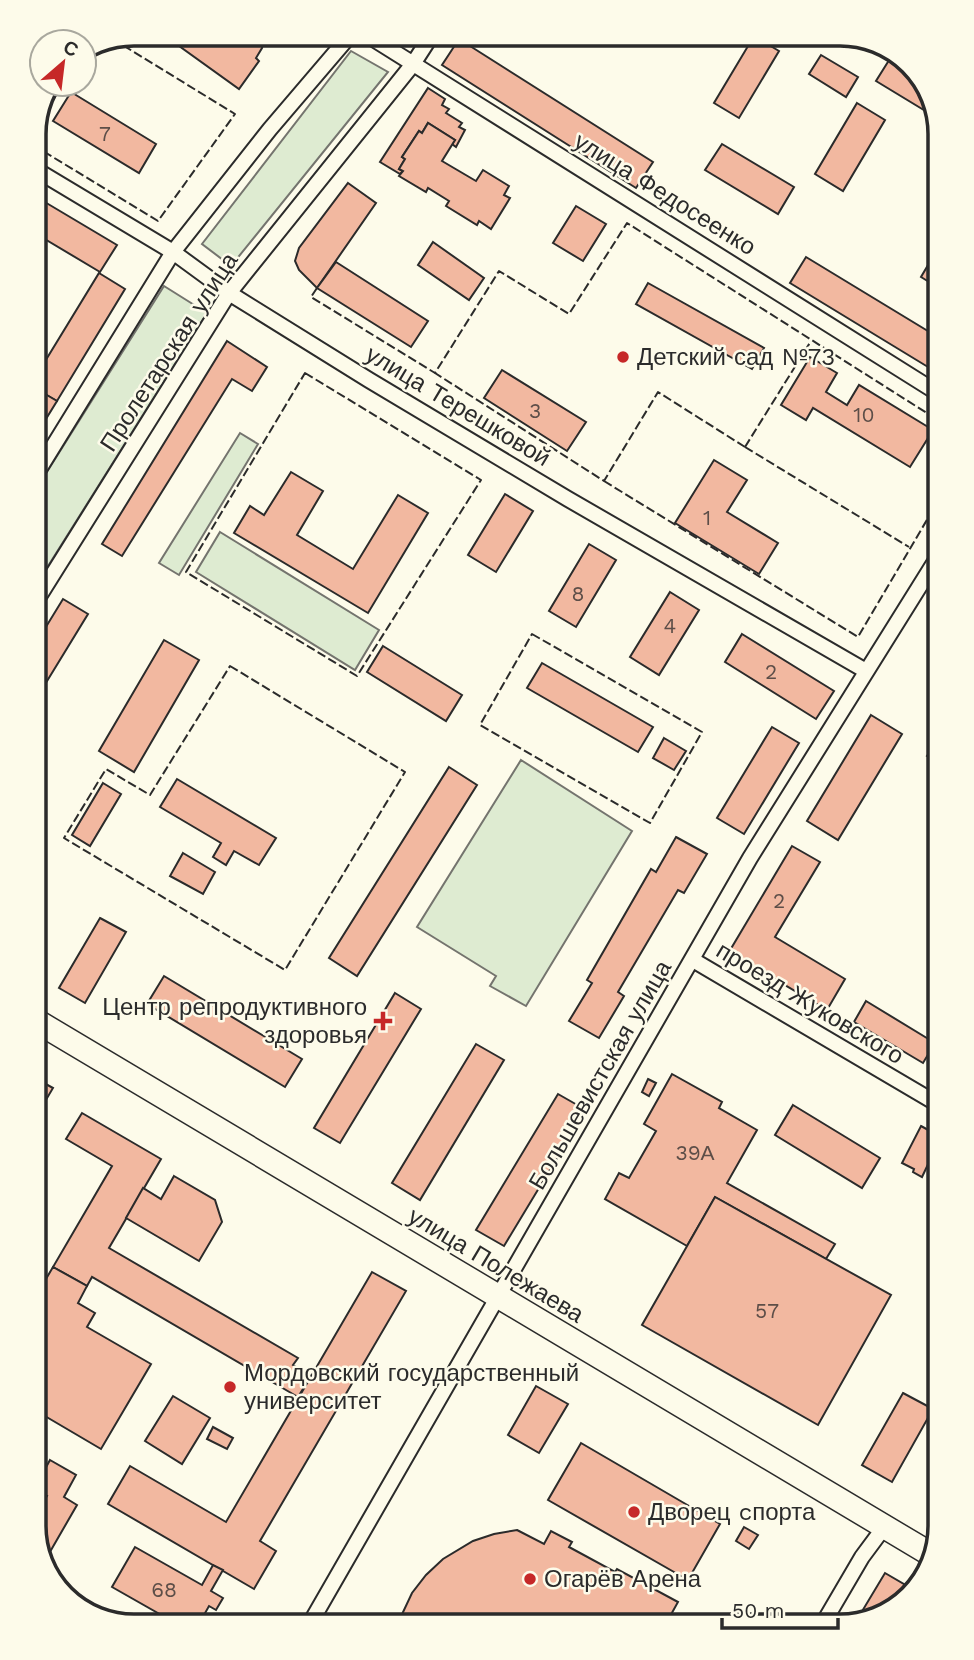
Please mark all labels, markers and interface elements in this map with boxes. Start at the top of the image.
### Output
north arrow [28,28,98,98]
text: С [59,35,82,62]
house number: 7 [99,121,111,146]
street label: улица Федосеенко [569,127,761,261]
street label: Пролетарская улица [94,247,244,456]
street label: улица Терешковой [361,340,555,472]
place label: Детский сад №73 [637,343,835,371]
marker: Детский сад №73 [615,349,631,365]
house number: 3 [529,398,541,423]
house number: 10 [853,402,875,427]
house number: 1 [703,505,711,530]
house number: 8 [572,581,584,606]
house number: 4 [664,613,676,638]
house number: 2 [765,659,777,684]
house number: 2 [773,888,785,913]
street label: проезд Жуковского [711,936,909,1070]
street label: Большевистская улица [523,955,677,1195]
place label: Центр репродуктивного здоровья [102,993,367,1049]
marker: Центр репродуктивного здоровья [373,1011,393,1031]
house number: 39А [675,1140,715,1165]
street label: улица Полежаева [403,1202,589,1329]
house number: 57 [755,1298,779,1323]
place label: Мордовский государственный университет [244,1359,579,1415]
marker: Мордовский государственный университет [222,1379,238,1395]
place label: Дворец cпорта [648,1498,816,1526]
marker: Дворец cпорта [626,1504,642,1520]
place label: Огарёв Арена [544,1565,702,1593]
marker: Огарёв Арена [522,1571,538,1587]
house number: 68 [151,1577,177,1602]
scale bar [722,1586,838,1630]
text: 50 m [732,1598,784,1623]

